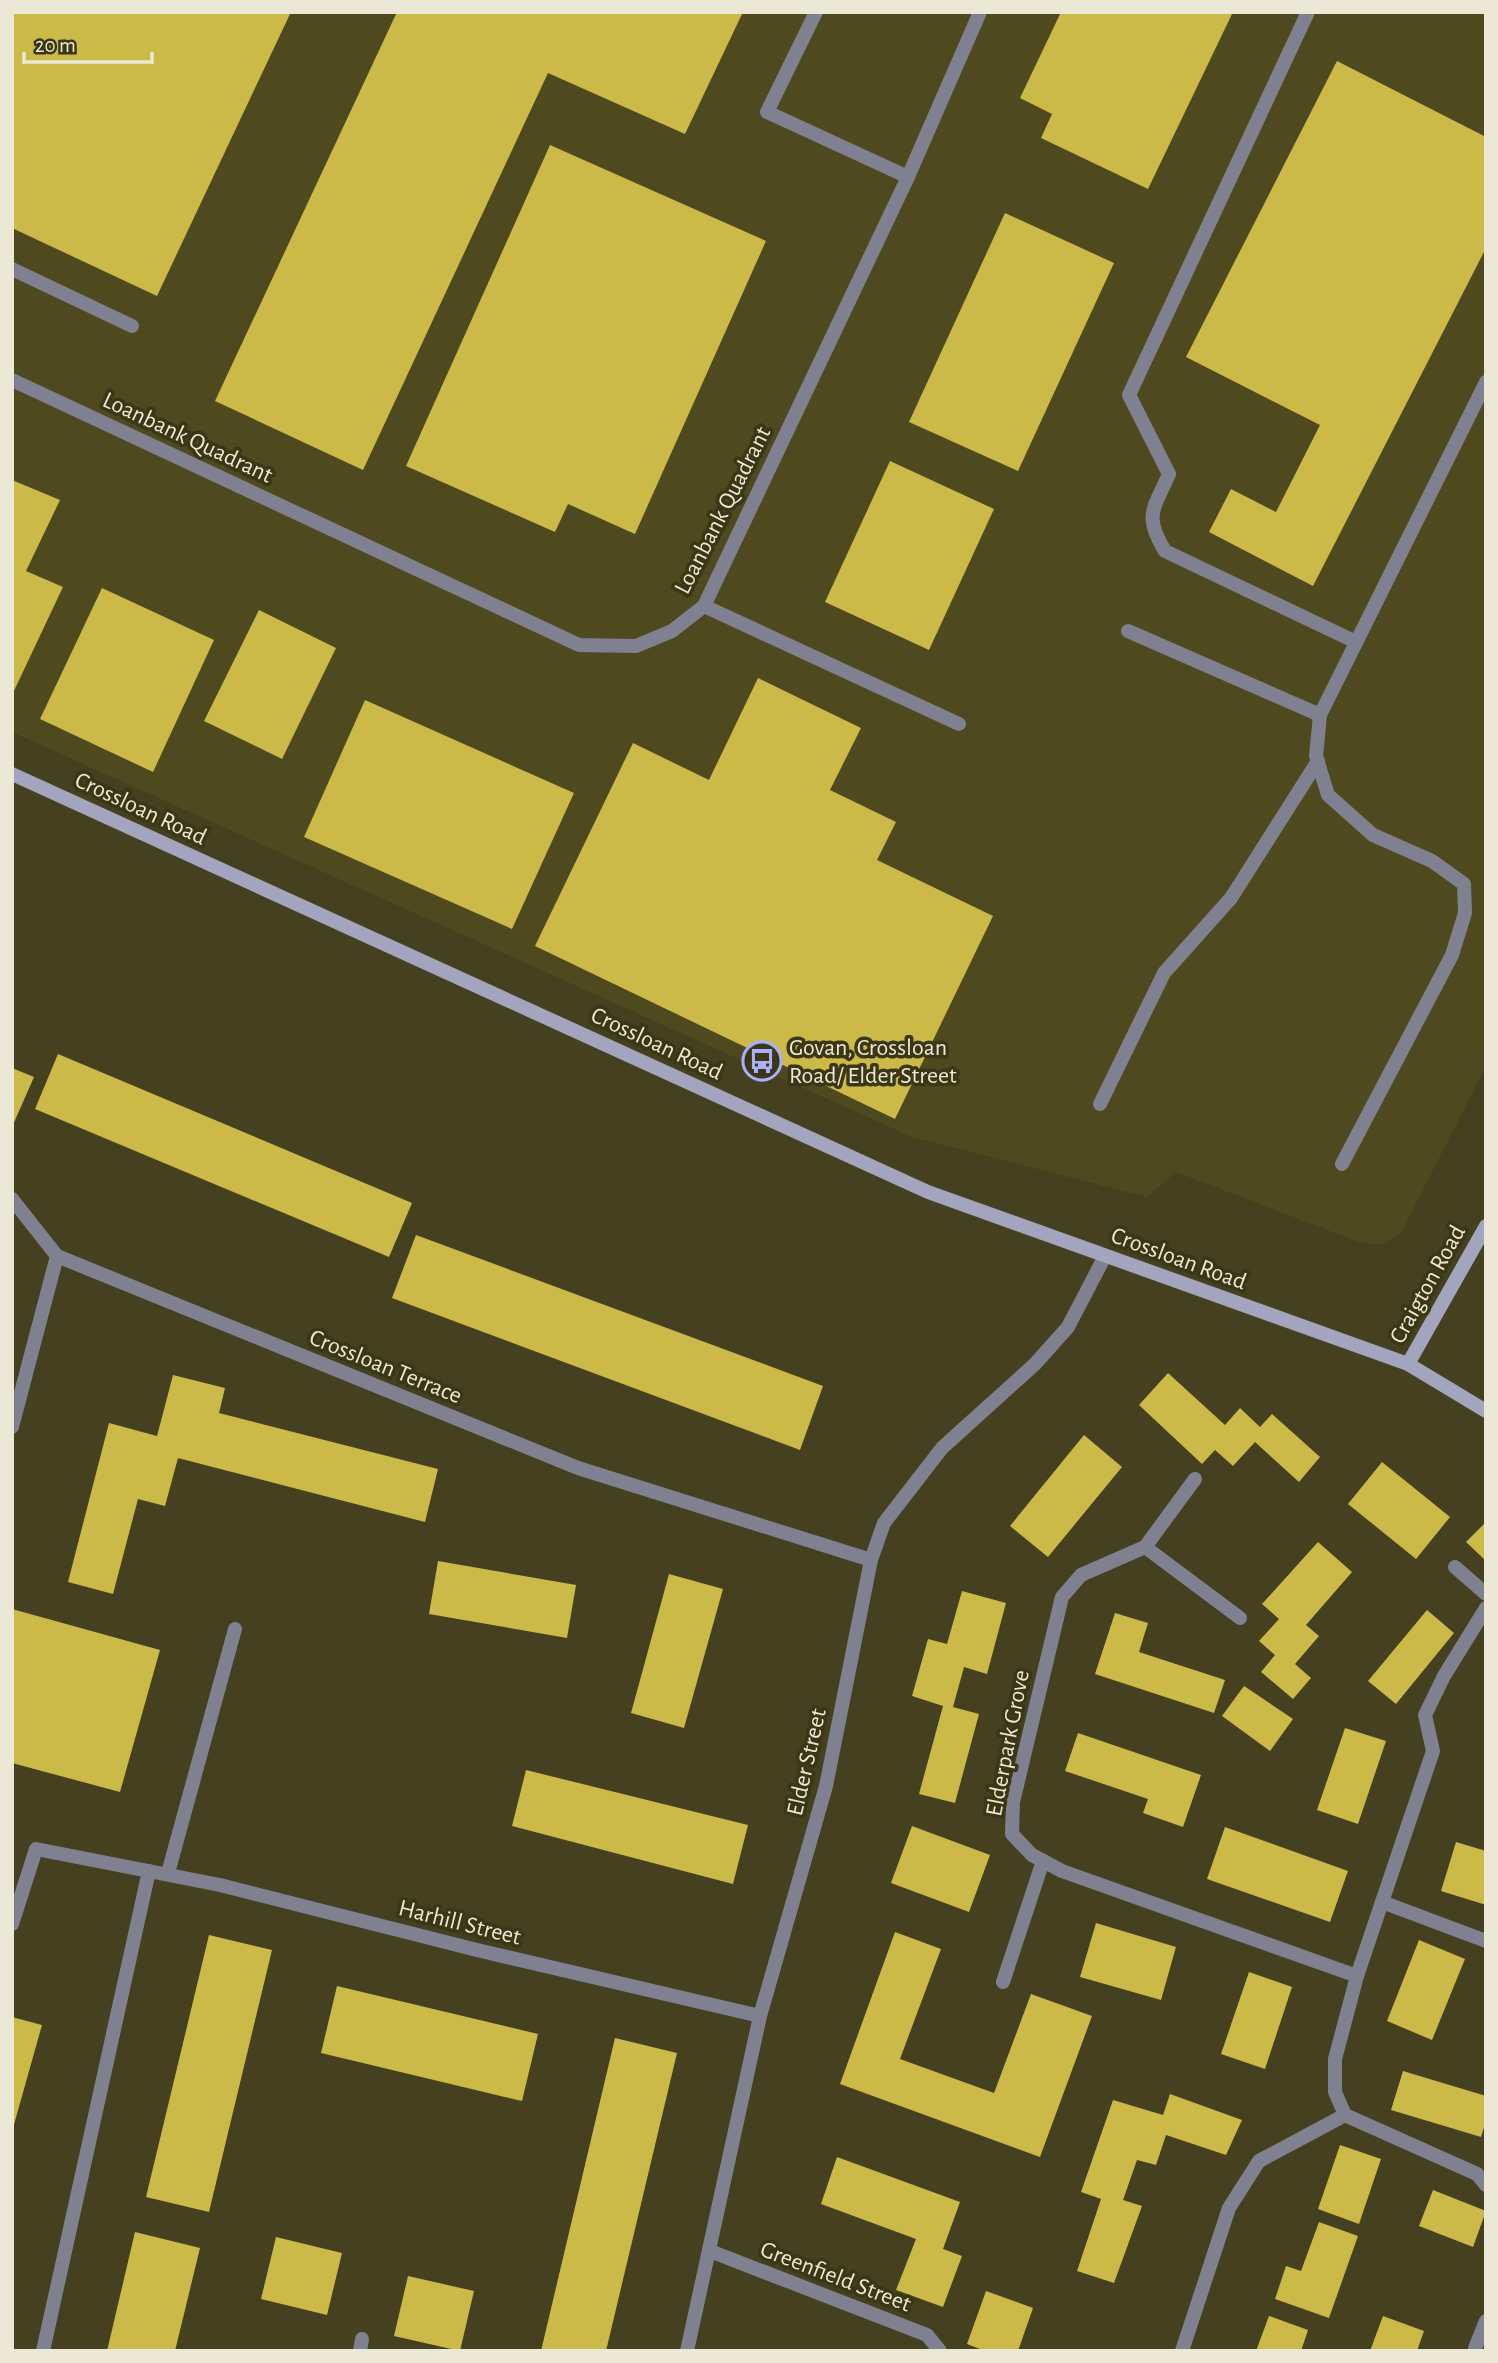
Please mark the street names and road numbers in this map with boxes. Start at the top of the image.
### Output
street label: Loanbank Quadrant [99,388,277,488]
street label: Loanbank Quadrant [670,422,776,598]
street label: Crossloan Road [71,768,210,850]
street label: Crossloan Road [587,1003,726,1085]
street label: Craigton Road [1386,1221,1470,1348]
street label: Crossloan Road [1108,1223,1249,1294]
street label: Crossloan Terrace [306,1325,465,1408]
street label: Elderpark Grove [982,1668,1034,1818]
street label: Elder Street [783,1706,831,1818]
street label: Harhill Street [396,1896,524,1950]
street label: Greenfield Street [757,2237,915,2317]

